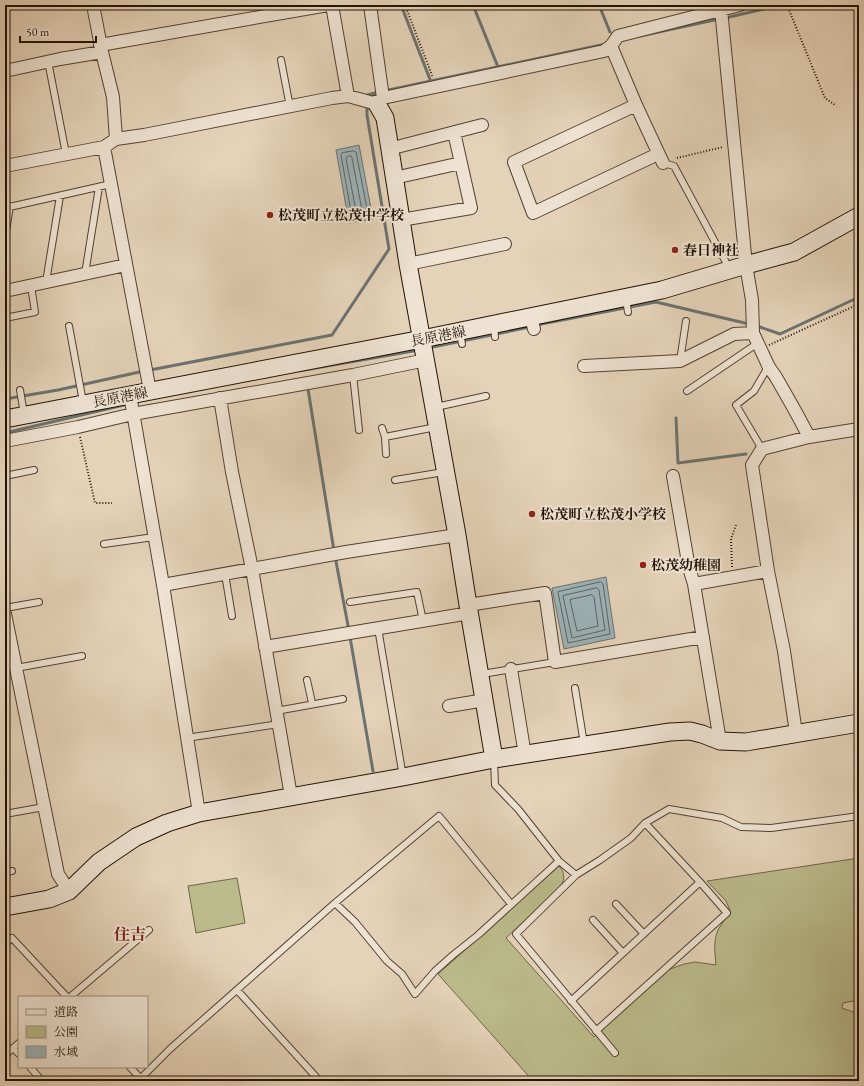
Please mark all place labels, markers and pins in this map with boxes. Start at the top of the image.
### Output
place label: 松茂町立松茂中学校 [278,206,404,224]
marker: 松茂町立松茂中学校 [265,210,275,220]
place label: 春日神社 [683,241,739,259]
marker: 春日神社 [670,245,680,255]
place label: 松茂町立松茂小学校 [540,505,666,523]
marker: 松茂町立松茂小学校 [527,509,537,519]
place label: 松茂幼稚園 [651,556,721,574]
marker: 松茂幼稚園 [638,560,648,570]

